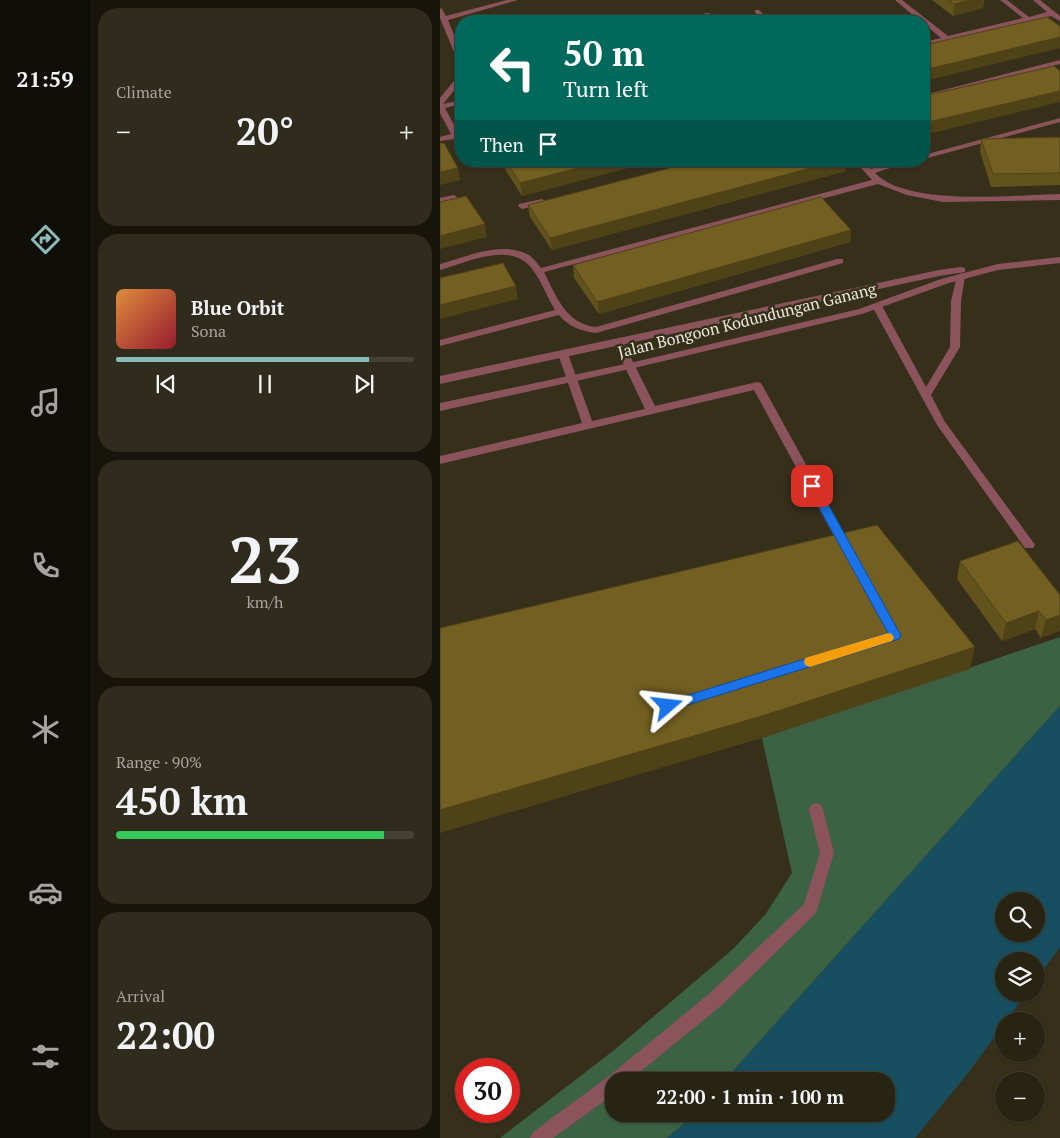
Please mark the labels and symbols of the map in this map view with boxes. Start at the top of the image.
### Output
street label: Jalan Bongoon Kodundungan Ganang [616,277,879,363]
pin [791,465,833,507]
position arrow [641,679,693,731]
speed limit sign: 30 [455,1058,520,1123]

